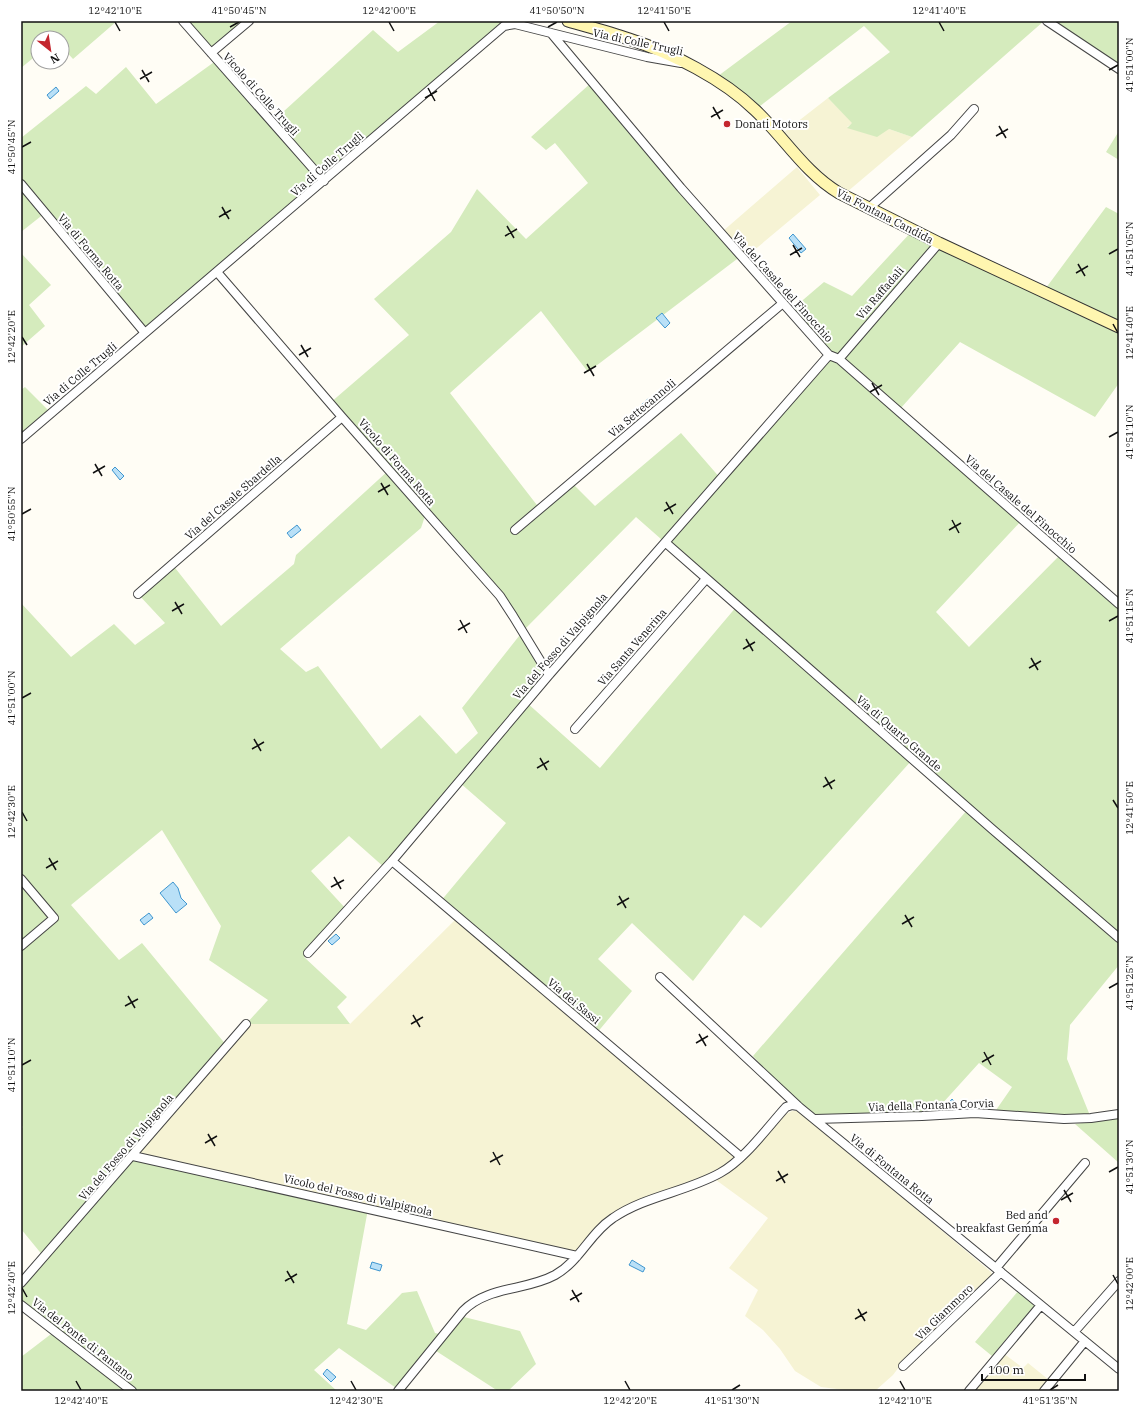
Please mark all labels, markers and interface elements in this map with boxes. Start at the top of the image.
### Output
text: 12°42'10"E [88,4,142,17]
text: 41°50'45"N [212,4,267,17]
text: 12°42'00"E [362,4,416,17]
text: 41°50'50"N [530,4,585,17]
text: 12°41'50"E [637,4,691,17]
text: 12°41'40"E [912,4,966,17]
street label: Via di Colle Trugli [592,26,685,58]
north arrow [30,30,70,70]
text: 41°51'00"N [1123,37,1136,93]
text: N [47,50,62,67]
street label: Vicolo di Colle Trugli [220,50,302,139]
place label: Donati Motors [735,117,808,131]
text: 41°50'45"N [5,119,18,175]
marker: Donati Motors [722,119,732,129]
street label: Via di Colle Trugli [288,128,367,199]
street label: Via Fontana Candida [834,185,936,247]
street label: Via di Forma Rotta [55,211,127,293]
text: 41°51'05"N [1123,221,1136,277]
street label: Via del Casale del Finocchio [730,229,836,345]
street label: Via Raffadali [853,263,907,322]
text: 12°41'40"E [1123,306,1136,360]
text: 12°42'20"E [5,310,18,364]
street label: Via di Colle Trugli [40,339,120,409]
street label: Via Settecannoli [605,375,679,440]
text: 41°51'10"N [1123,404,1136,460]
street label: Vicolo di Forma Rotta [355,416,439,508]
street label: Via del Casale Sbardella [182,451,284,543]
street label: Via del Casale del Finocchio [962,452,1080,556]
text: 41°50'55"N [5,486,18,542]
text: 41°51'15"N [1123,588,1136,644]
street label: Via del Fosso di Valpignola [510,590,610,702]
street label: Via Santa Venerina [595,605,669,689]
text: 41°51'00"N [5,670,18,726]
street label: Via di Quarto Grande [853,692,945,774]
text: 12°41'50"E [1123,781,1136,835]
text: 12°42'30"E [5,785,18,839]
text: 41°51'25"N [1123,955,1136,1011]
street label: Via dei Sassi [545,975,604,1027]
text: 41°51'10"N [5,1037,18,1093]
street label: Via del Fosso di Valpignola [76,1091,176,1203]
street label: Via della Fontana Corvia [868,1096,994,1114]
street label: Via di Fontana Rotta [847,1131,937,1207]
text: 41°51'30"N [1123,1139,1136,1195]
street label: Vicolo del Fosso di Valpignola [282,1171,434,1219]
place label: Bed and breakfast Gemma [956,1208,1048,1235]
marker: Bed and breakfast Gemma [1051,1216,1061,1226]
text: 12°42'00"E [1123,1257,1136,1311]
text: 12°42'40"E [5,1261,18,1315]
street label: Via Giammoro [912,1281,976,1343]
street label: Via del Ponte di Pantano [29,1295,137,1383]
scale bar [982,1356,1085,1382]
text: 100 m [988,1362,1024,1377]
text: 12°42'40"E [54,1394,108,1407]
text: 12°42'30"E [329,1394,383,1407]
text: 12°42'20"E [603,1394,657,1407]
text: 41°51'30"N [705,1394,760,1407]
text: 12°42'10"E [878,1394,932,1407]
text: 41°51'35"N [1023,1394,1078,1407]

